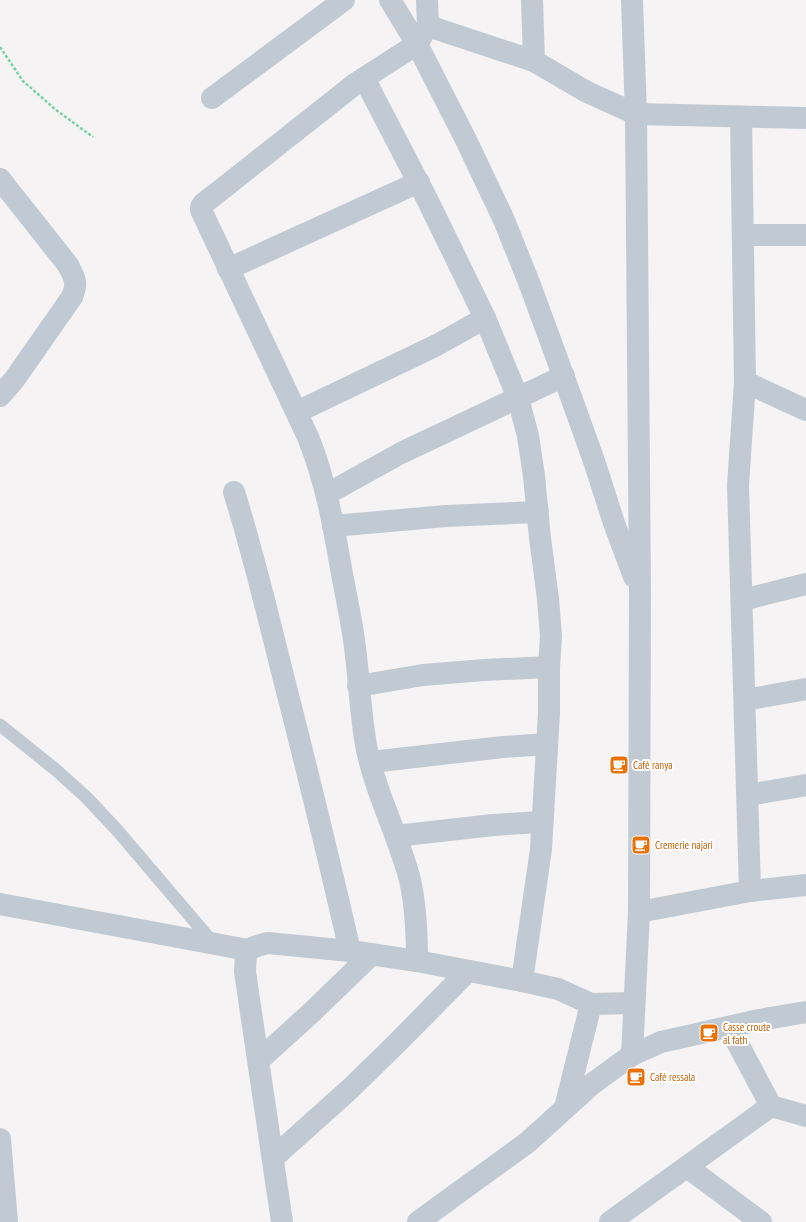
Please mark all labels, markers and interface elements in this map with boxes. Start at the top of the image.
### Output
cafe icon: Café ranya [608,754,630,776]
place label: Café ranya [633,758,673,772]
cafe icon: Cremerie najari [630,834,652,856]
place label: Cremerie najari [655,838,713,852]
place label: Casse croute al fath [723,1020,771,1047]
cafe icon: Casse croute al fath [698,1022,720,1044]
cafe icon: Café ressala [625,1066,647,1088]
place label: Café ressala [650,1070,695,1084]

